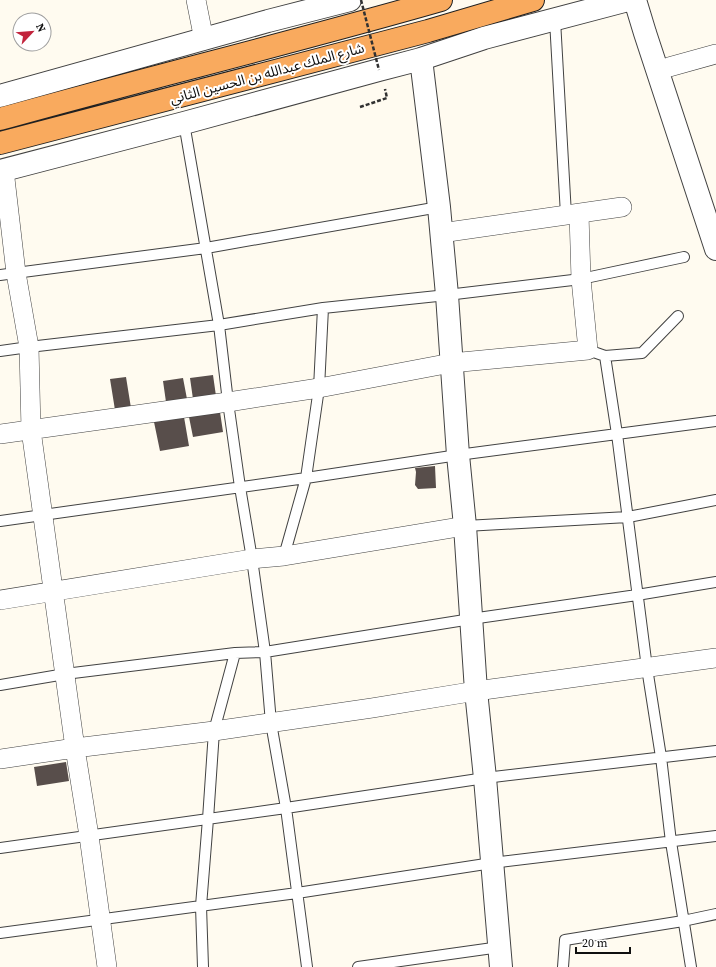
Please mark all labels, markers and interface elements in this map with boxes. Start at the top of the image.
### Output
north arrow [12,12,52,52]
text: N [32,21,49,35]
street label: شارع الملك عبدالله بن الحسين الثاني [168,37,367,110]
scale bar [576,929,630,955]
text: 20 m [582,935,608,951]

